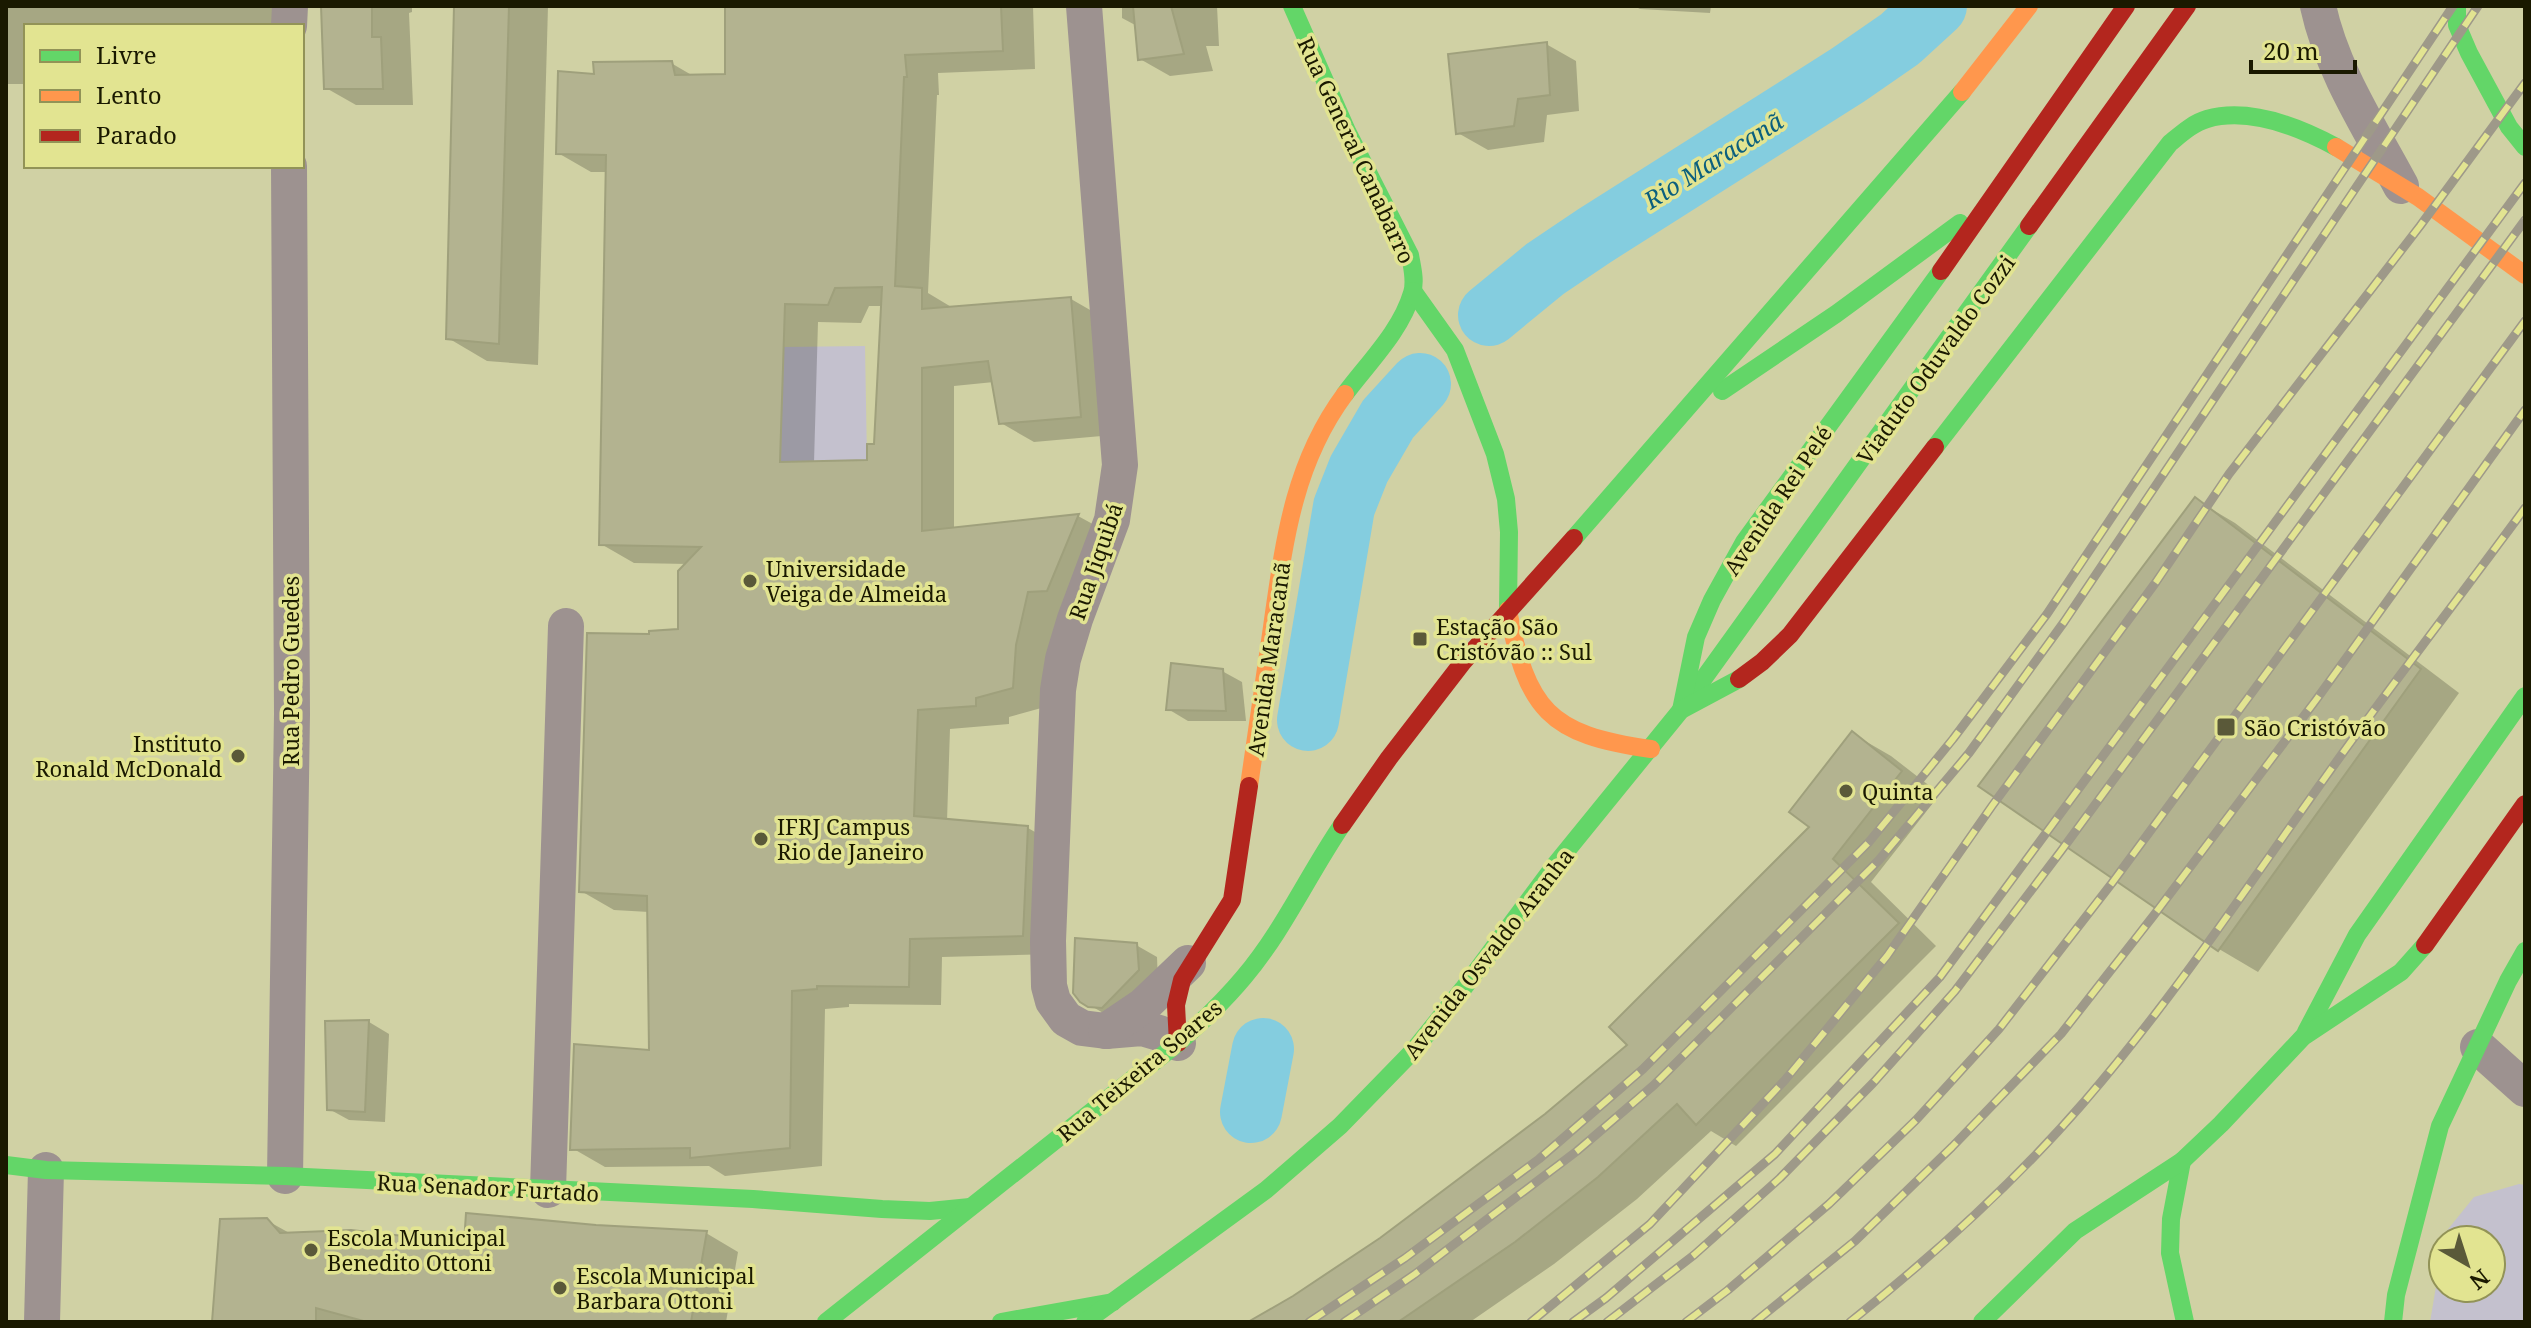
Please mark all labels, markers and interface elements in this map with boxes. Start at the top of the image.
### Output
legend [24,24,304,168]
scale bar [2251,24,2355,74]
street label: Rua General Canabarro [1291,32,1423,268]
text: 20 m [2263,34,2319,67]
text: Livre [96,38,157,71]
text: Lento [96,78,162,111]
water label: Rio Maracanã [1636,104,1789,216]
text: Parado [96,118,177,151]
street label: Viaduto Oduvaldo Cozzi [1849,249,2021,469]
street label: Avenida Rei Pelé [1716,419,1838,581]
street label: Rua Jiquibá [1061,499,1129,623]
place label: Universidade Veiga de Almeida [766,553,947,608]
street label: Avenida Maracanã [1239,560,1297,758]
marker: Universidade Veiga de Almeida [741,572,759,590]
street label: Rua Pedro Guedes [275,576,305,766]
place label: Estação São Cristóvão :: Sul [1436,611,1592,666]
marker: Estação São Cristóvão :: Sul [1411,630,1429,648]
place label: São Cristóvão [2244,712,2386,742]
marker: São Cristóvão [2215,716,2237,738]
place label: Instituto Ronald McDonald [35,728,222,783]
marker: Instituto Ronald McDonald [229,747,247,765]
place label: Quinta [1862,776,1934,806]
marker: Quinta [1837,782,1855,800]
place label: IFRJ Campus Rio de Janeiro [777,811,924,866]
marker: IFRJ Campus Rio de Janeiro [752,830,770,848]
street label: Avenida Osvaldo Aranha [1396,841,1580,1065]
street label: Rua Teixeira Soares [1050,992,1228,1148]
street label: Rua Senador Furtado [376,1166,600,1208]
place label: Escola Municipal Benedito Ottoni [327,1222,506,1277]
north arrow [2427,1224,2507,1304]
marker: Escola Municipal Benedito Ottoni [302,1241,320,1259]
place label: Escola Municipal Barbara Ottoni [576,1260,755,1315]
text: N [2464,1263,2496,1297]
marker: Escola Municipal Barbara Ottoni [551,1279,569,1297]

